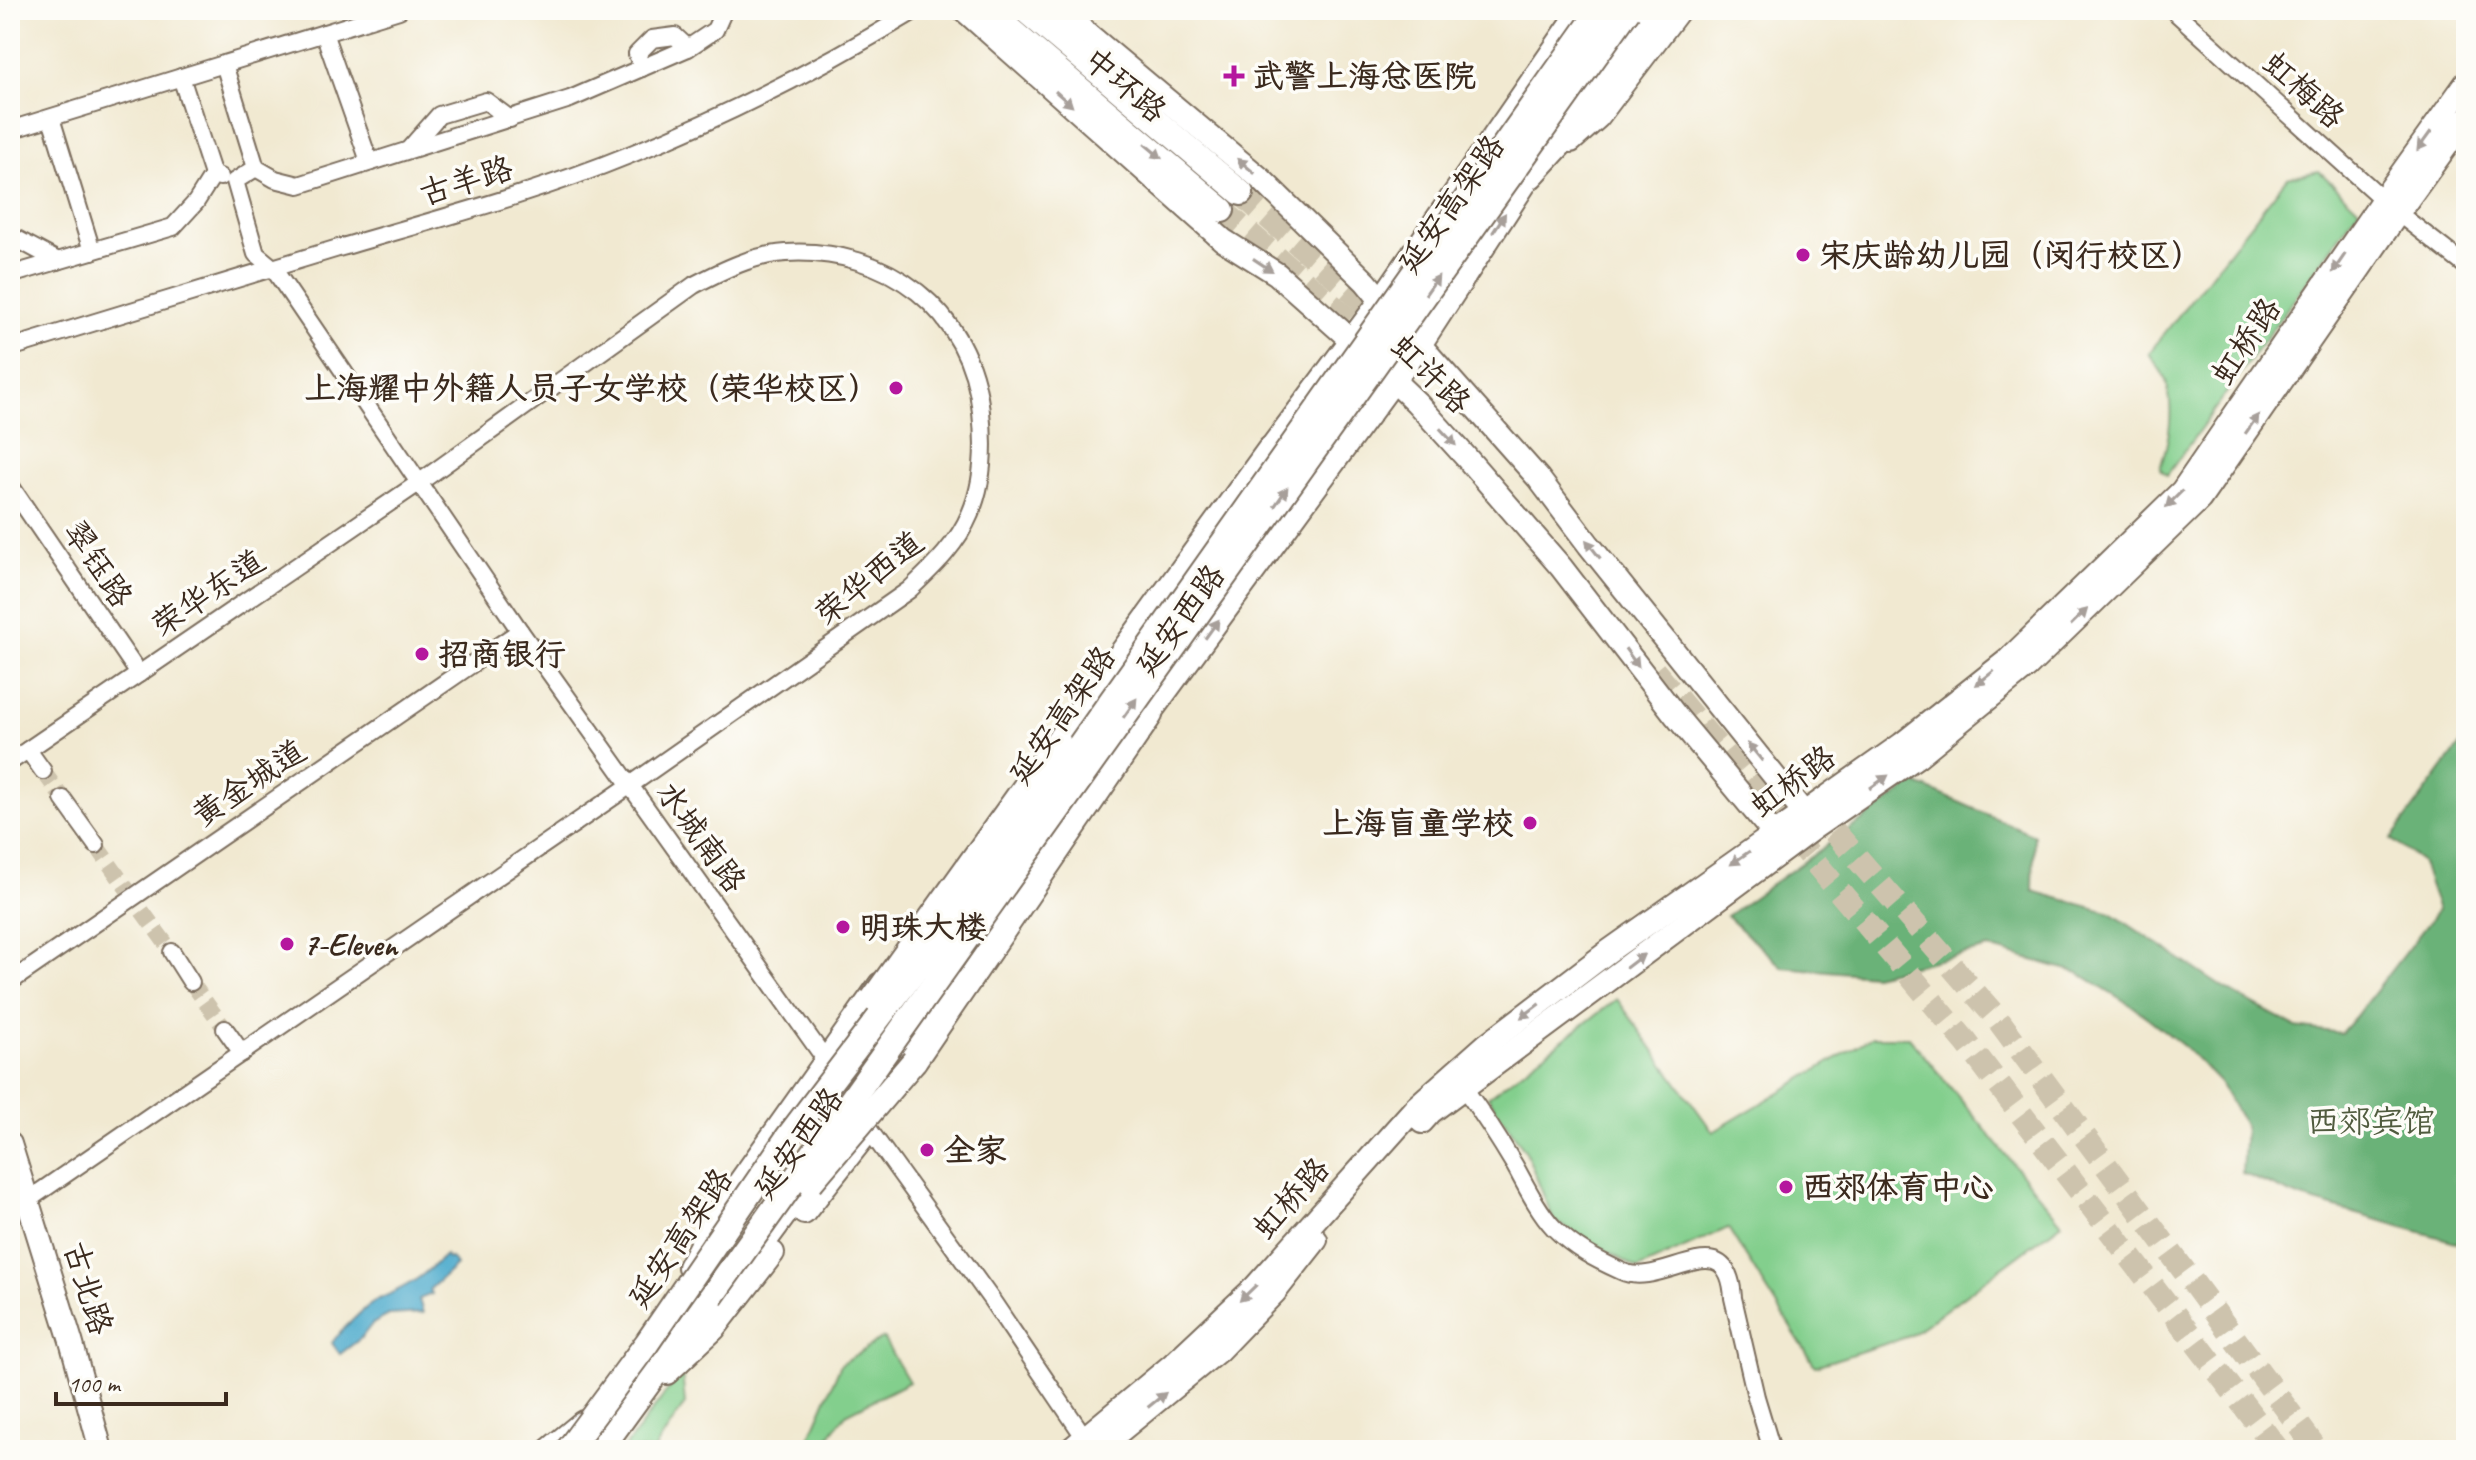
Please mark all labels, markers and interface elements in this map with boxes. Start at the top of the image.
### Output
street label: 中环路 [1075,38,1175,132]
street label: 虹梅路 [2255,43,2353,137]
place label: 武警上海总医院 [1252,56,1476,97]
marker: 武警上海总医院 [1223,65,1245,87]
one-way arrow [1054,90,1074,107]
street label: 延安高架路 [1388,127,1514,281]
one-way arrow [2417,131,2433,151]
one-way arrow [1142,142,1162,159]
street label: 古羊路 [414,147,518,215]
one-way arrow [1236,158,1256,175]
one-way arrow [1491,212,1506,233]
place label: 宋庆龄幼儿园（闵行校区） [1819,235,2203,276]
marker: 宋庆龄幼儿园（闵行校区） [1794,246,1812,264]
one-way arrow [2332,252,2347,273]
one-way arrow [1253,257,1274,272]
one-way arrow [1424,275,1439,296]
street label: 虹桥路 [2202,290,2290,392]
street label: 虹许路 [1383,326,1479,422]
place label: 上海耀中外籍人员子女学校（荣华校区） [304,368,880,409]
marker: 上海耀中外籍人员子女学校（荣华校区） [887,379,905,397]
one-way arrow [2244,413,2259,434]
one-way arrow [1438,427,1456,446]
one-way arrow [1273,486,1288,507]
one-way arrow [2165,489,2184,508]
street label: 翠钰路 [54,513,142,615]
street label: 荣华西道 [806,522,932,634]
one-way arrow [1585,539,1601,559]
street label: 荣华东道 [143,540,273,646]
street label: 延安西路 [1126,556,1234,684]
one-way arrow [2069,608,2088,626]
one-way arrow [1204,619,1219,640]
place label: 招商银行 [438,634,566,675]
street label: 延安高架路 [999,638,1125,792]
marker: 招商银行 [413,645,431,663]
one-way arrow [1624,647,1640,669]
one-way arrow [1975,669,1995,685]
one-way arrow [1122,698,1137,719]
street label: 黄金城道 [184,730,314,836]
street label: 虹桥路 [1742,736,1844,826]
one-way arrow [1747,742,1764,762]
street label: 水城南路 [647,773,755,901]
one-way arrow [1869,775,1890,790]
place label: 上海盲童学校 [1322,803,1514,844]
marker: 上海盲童学校 [1521,814,1539,832]
one-way arrow [1730,850,1751,866]
place label: 明珠大楼 [859,907,987,948]
marker: 明珠大楼 [834,918,852,936]
place label: 7-Eleven [303,924,399,965]
marker: 7-Eleven [278,935,296,953]
one-way arrow [1625,954,1645,970]
one-way arrow [1520,1003,1540,1019]
street label: 延安西路 [744,1079,852,1207]
park label: 西郊宾馆 [2307,1101,2435,1142]
place label: 全家 [943,1130,1007,1171]
marker: 全家 [918,1141,936,1159]
street label: 虹桥路 [1244,1149,1338,1247]
street label: 延安高架路 [618,1160,742,1316]
place label: 西郊体育中心 [1802,1167,1994,1208]
marker: 西郊体育中心 [1777,1178,1795,1196]
street label: 古北路 [54,1236,122,1340]
one-way arrow [1239,1284,1258,1302]
scale bar [56,1356,226,1406]
text: 100 m [68,1369,122,1399]
one-way arrow [1147,1392,1168,1409]

